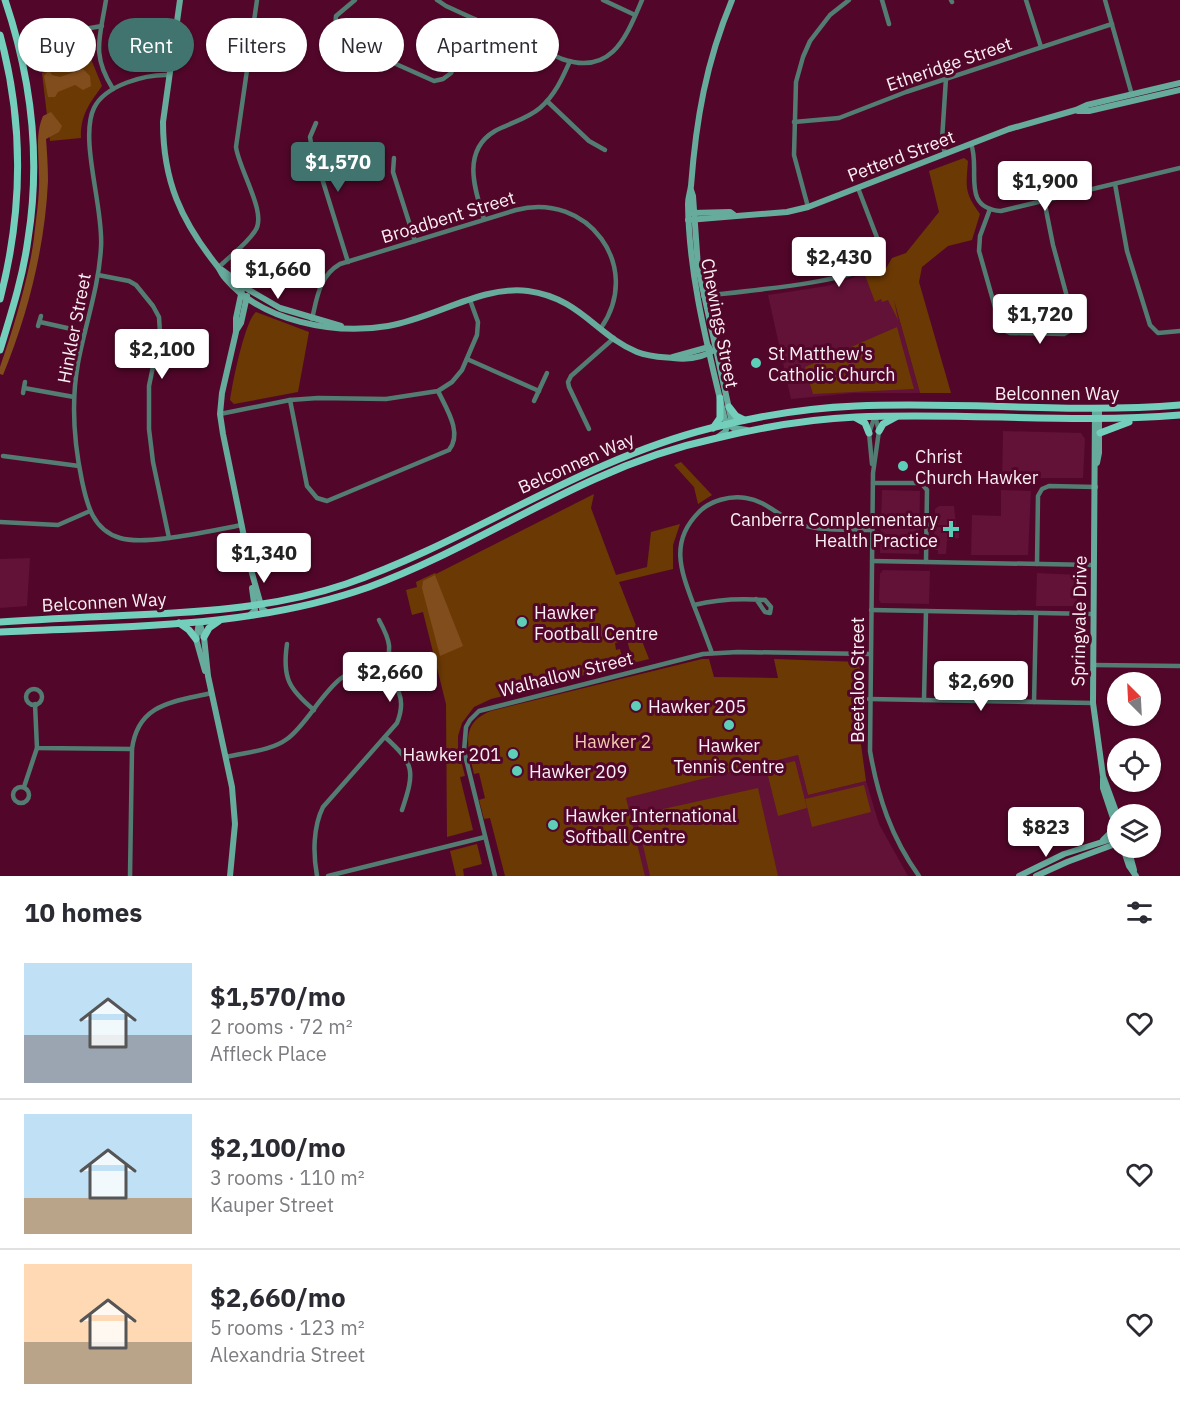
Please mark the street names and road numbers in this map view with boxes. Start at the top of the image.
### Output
street label: Etheridge Street [883,32,1015,96]
street label: Petterd Street [844,125,958,187]
street label: Broadbent Street [378,186,518,248]
street label: Chewings Street [696,256,744,390]
street label: Hinkler Street [52,271,96,385]
street label: Belconnen Way [995,382,1119,405]
street label: Belconnen Way [514,427,638,499]
street label: Springvale Drive [1066,555,1092,687]
street label: Belconnen Way [41,587,167,617]
street label: Beetaloo Street [846,617,869,743]
street label: Walhallow Street [497,646,635,702]

